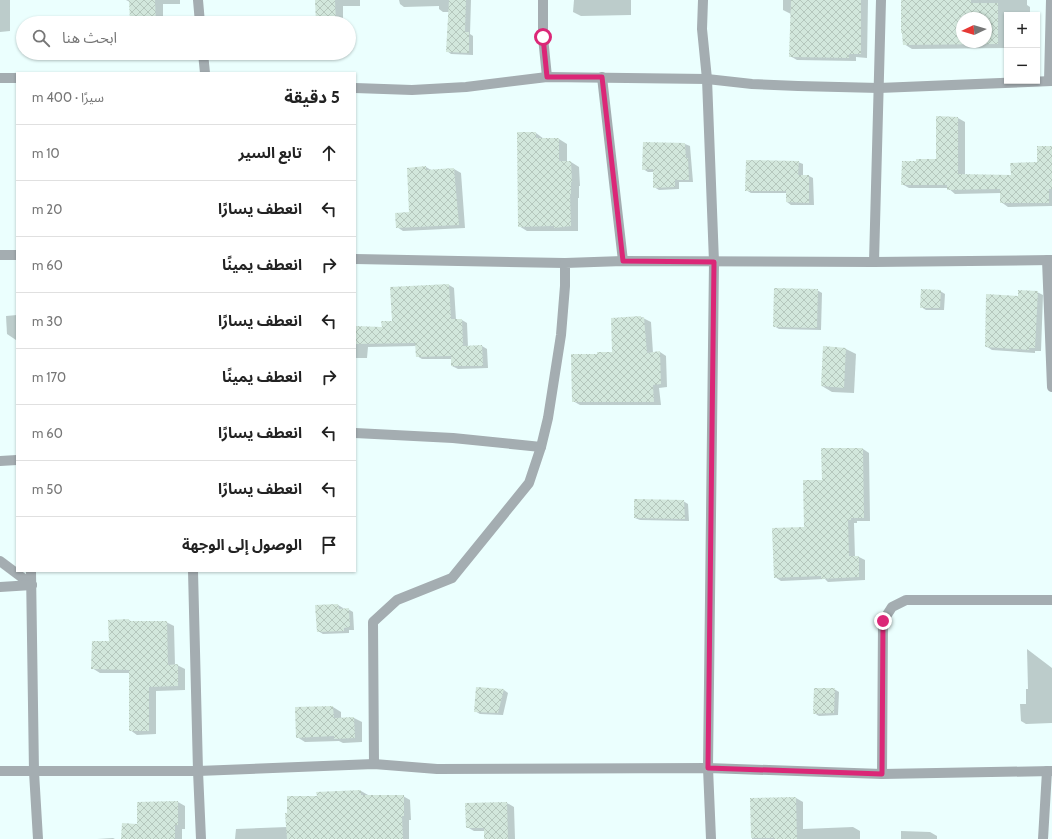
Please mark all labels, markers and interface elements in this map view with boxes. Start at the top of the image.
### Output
north arrow [956,12,992,48]
map controls [1004,12,1040,84]
button: + [1004,12,1040,48]
search box [16,16,356,60]
icon: search [30,27,52,49]
route start [534,28,552,46]
text: ابحث هنا [62,29,117,47]
button: − [1004,48,1040,84]
text: 5 دقيقة [284,87,340,107]
text: سيرًا · 400 m [32,89,104,105]
icon: ahead [318,142,340,164]
text: تابع السير [238,144,302,162]
text: 10 m [32,145,60,161]
icon: left [318,198,340,220]
text: انعطف يسارًا [218,200,302,218]
text: 20 m [32,201,62,217]
icon: right [318,254,340,276]
text: انعطف يمينًا [222,256,302,274]
text: 60 m [32,257,63,273]
icon: left [318,310,340,332]
text: انعطف يسارًا [218,312,302,330]
text: 30 m [32,313,62,329]
icon: right [318,366,340,388]
text: انعطف يمينًا [222,368,302,386]
text: 170 m [32,369,66,385]
icon: left [318,422,340,444]
text: انعطف يسارًا [218,424,302,442]
text: 60 m [32,425,63,441]
icon: left [318,478,340,500]
text: انعطف يسارًا [218,480,302,498]
text: 50 m [32,481,62,497]
icon: arrive [318,534,340,556]
text: الوصول إلى الوجهة [182,536,302,554]
route end [874,612,892,630]

